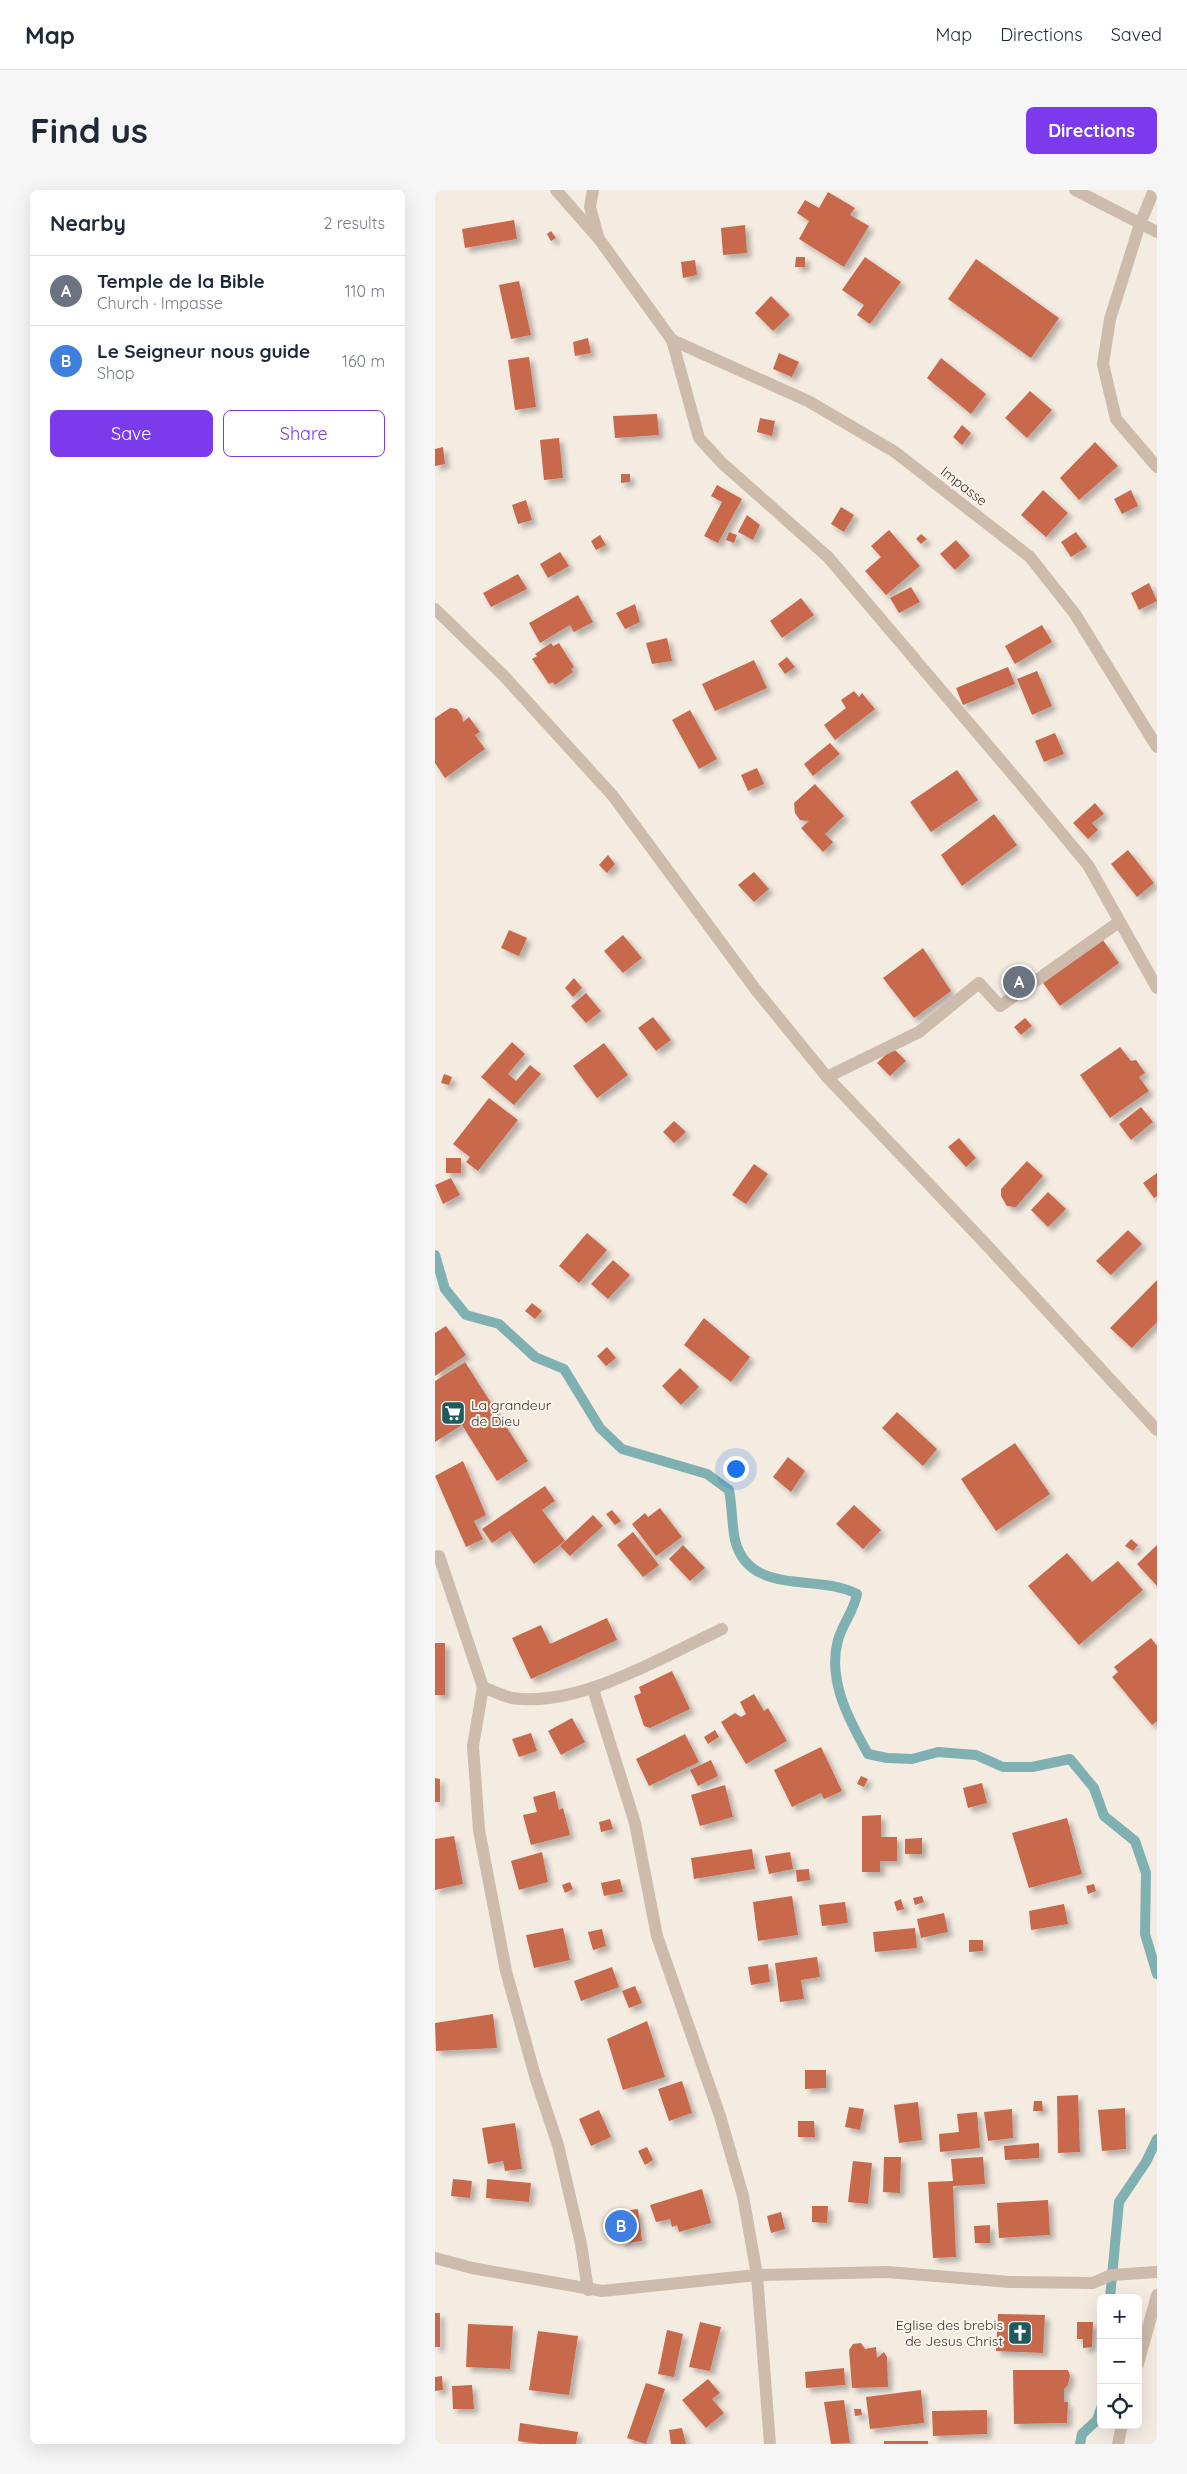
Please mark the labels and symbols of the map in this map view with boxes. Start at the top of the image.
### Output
street label: Impasse [937,462,991,510]
pin: A [1003,963,1035,1001]
place label: La grandeur de Dieu [471,1396,552,1430]
supermarket icon: La grandeur de Dieu [440,1400,466,1426]
your location [723,1456,749,1482]
pin: B [605,2207,637,2245]
place label: Eglise des brebis de Jesus Christ [896,2316,1003,2350]
church icon: Eglise des brebis de Jesus Christ [1007,2320,1033,2346]

